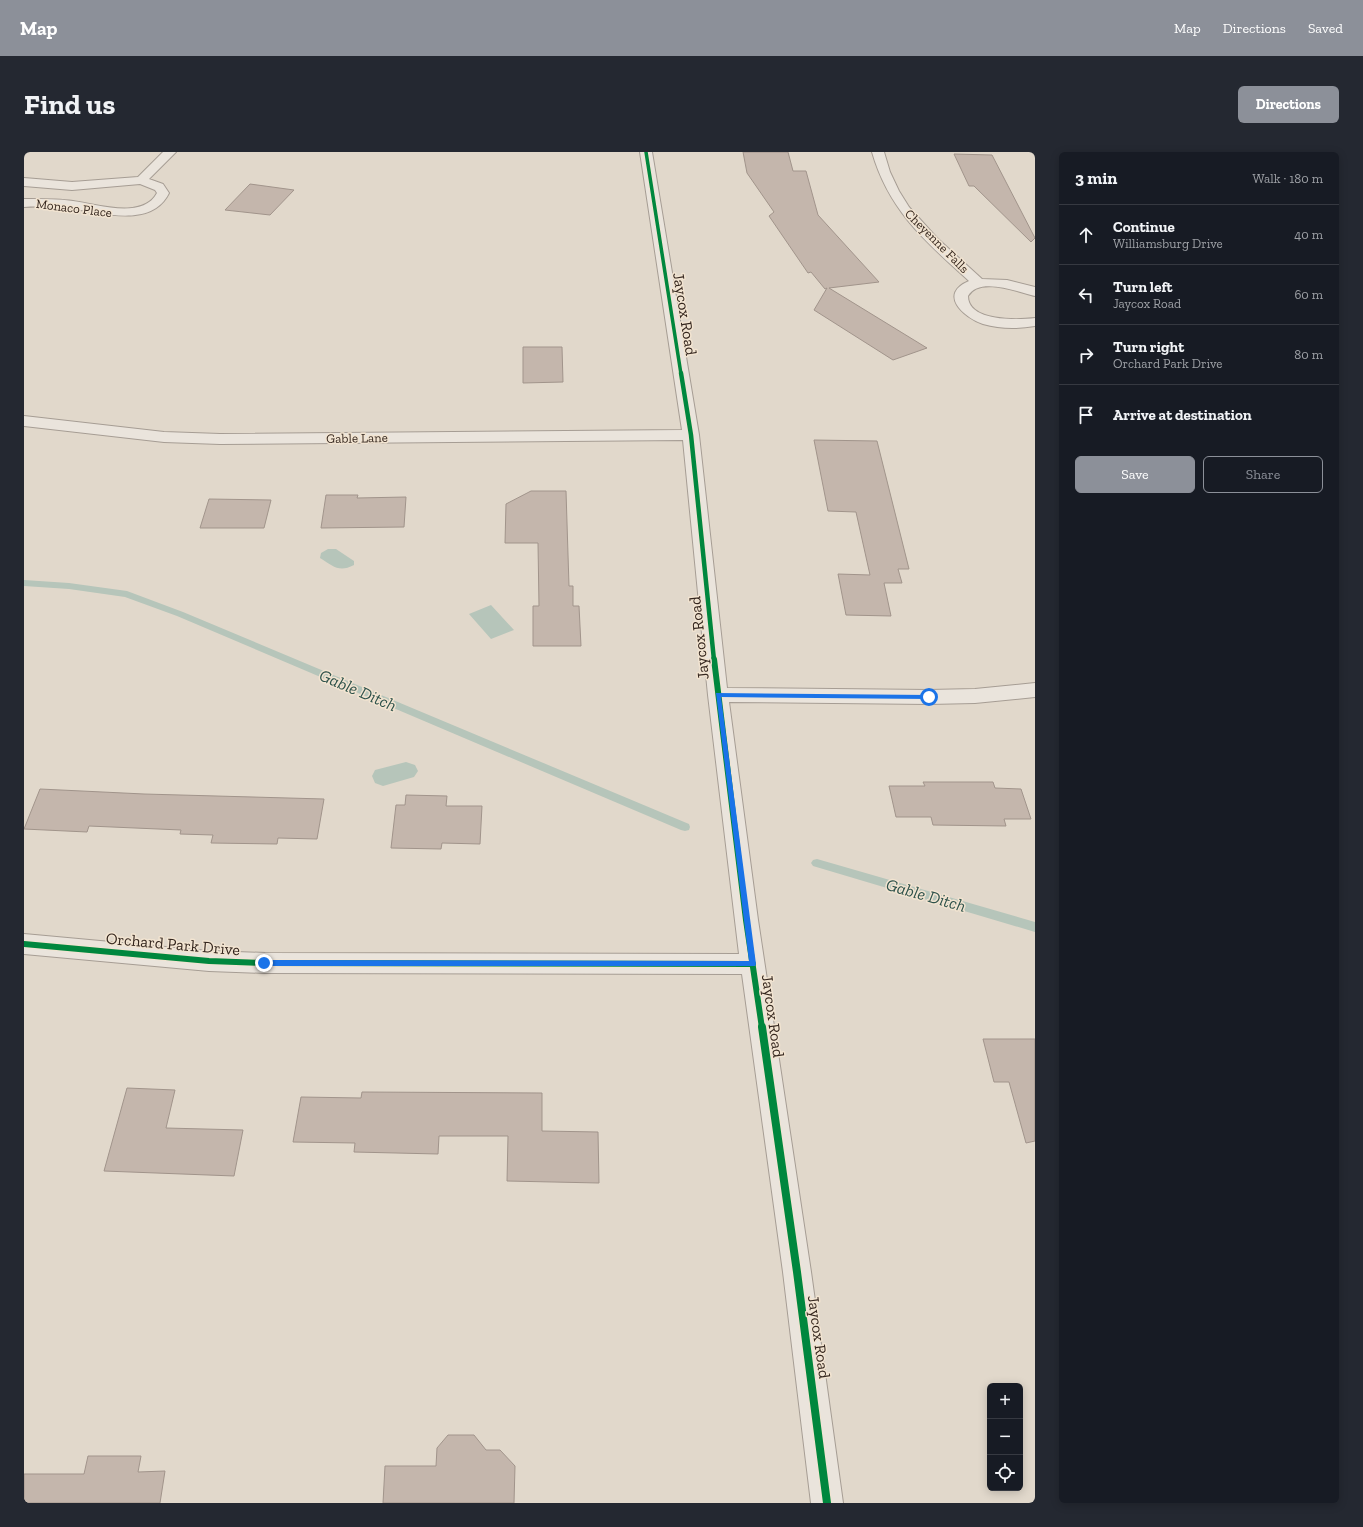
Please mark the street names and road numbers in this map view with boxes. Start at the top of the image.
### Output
street label: Monaco Place [35,196,113,220]
street label: Cheyenne Falls [902,206,972,276]
street label: Jaycox Road [669,271,701,357]
street label: Gable Lane [326,430,388,446]
street label: Jaycox Road [685,595,713,681]
street label: Orchard Park Drive [105,929,241,959]
street label: Jaycox Road [758,973,788,1059]
street label: Jaycox Road [804,1294,834,1380]

